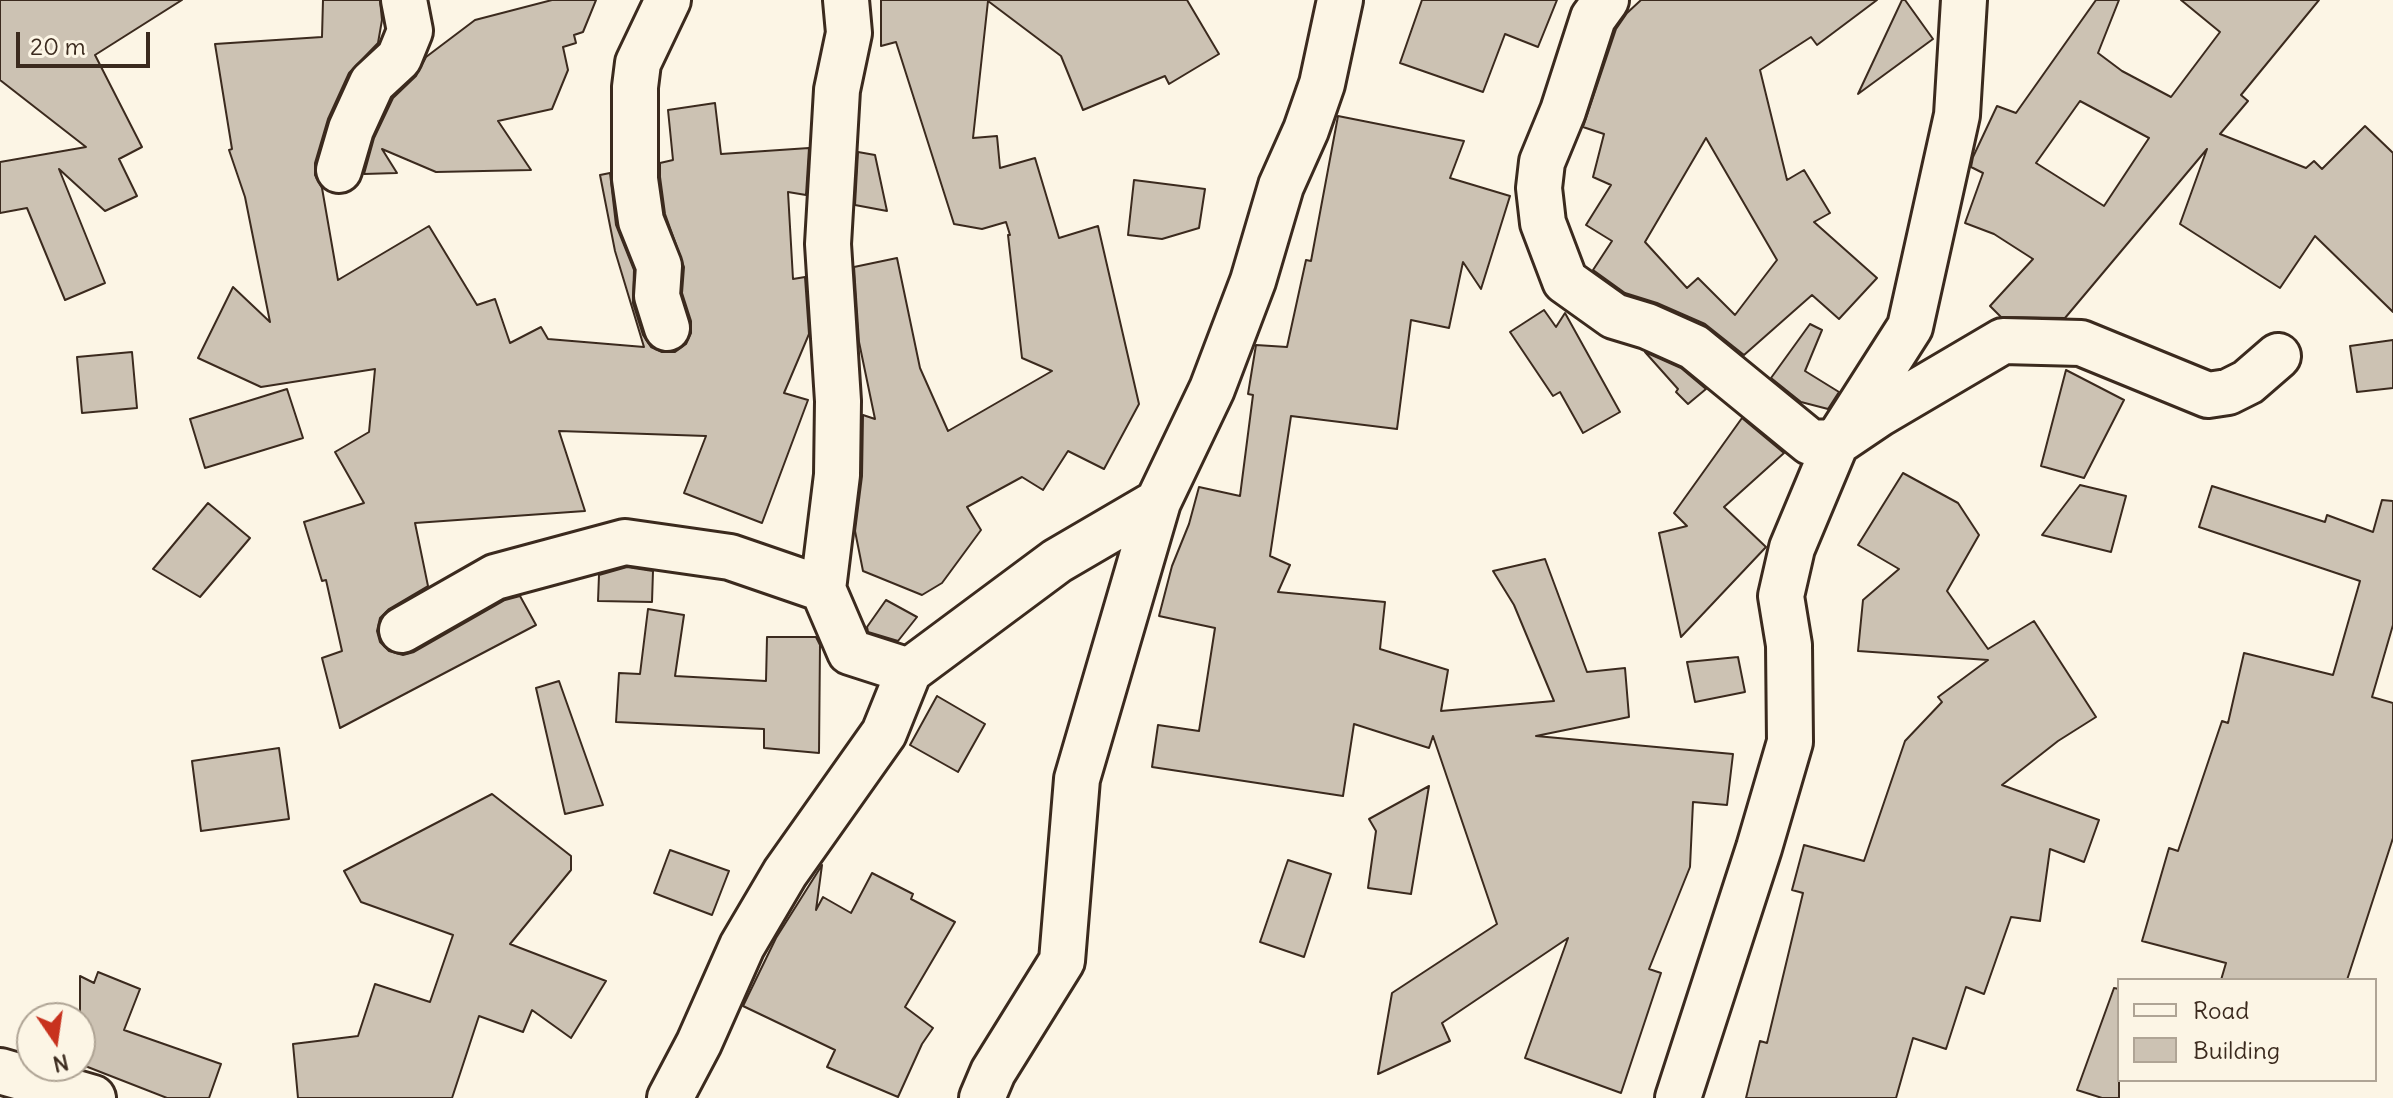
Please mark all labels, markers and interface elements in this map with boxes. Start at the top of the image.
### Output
scale bar [20,16,154,66]
text: 20 m [30,31,86,61]
legend [2117,978,2377,1082]
text: Road [2193,995,2249,1025]
north arrow [16,1002,96,1082]
text: Building [2193,1035,2280,1065]
text: N [50,1048,72,1079]

